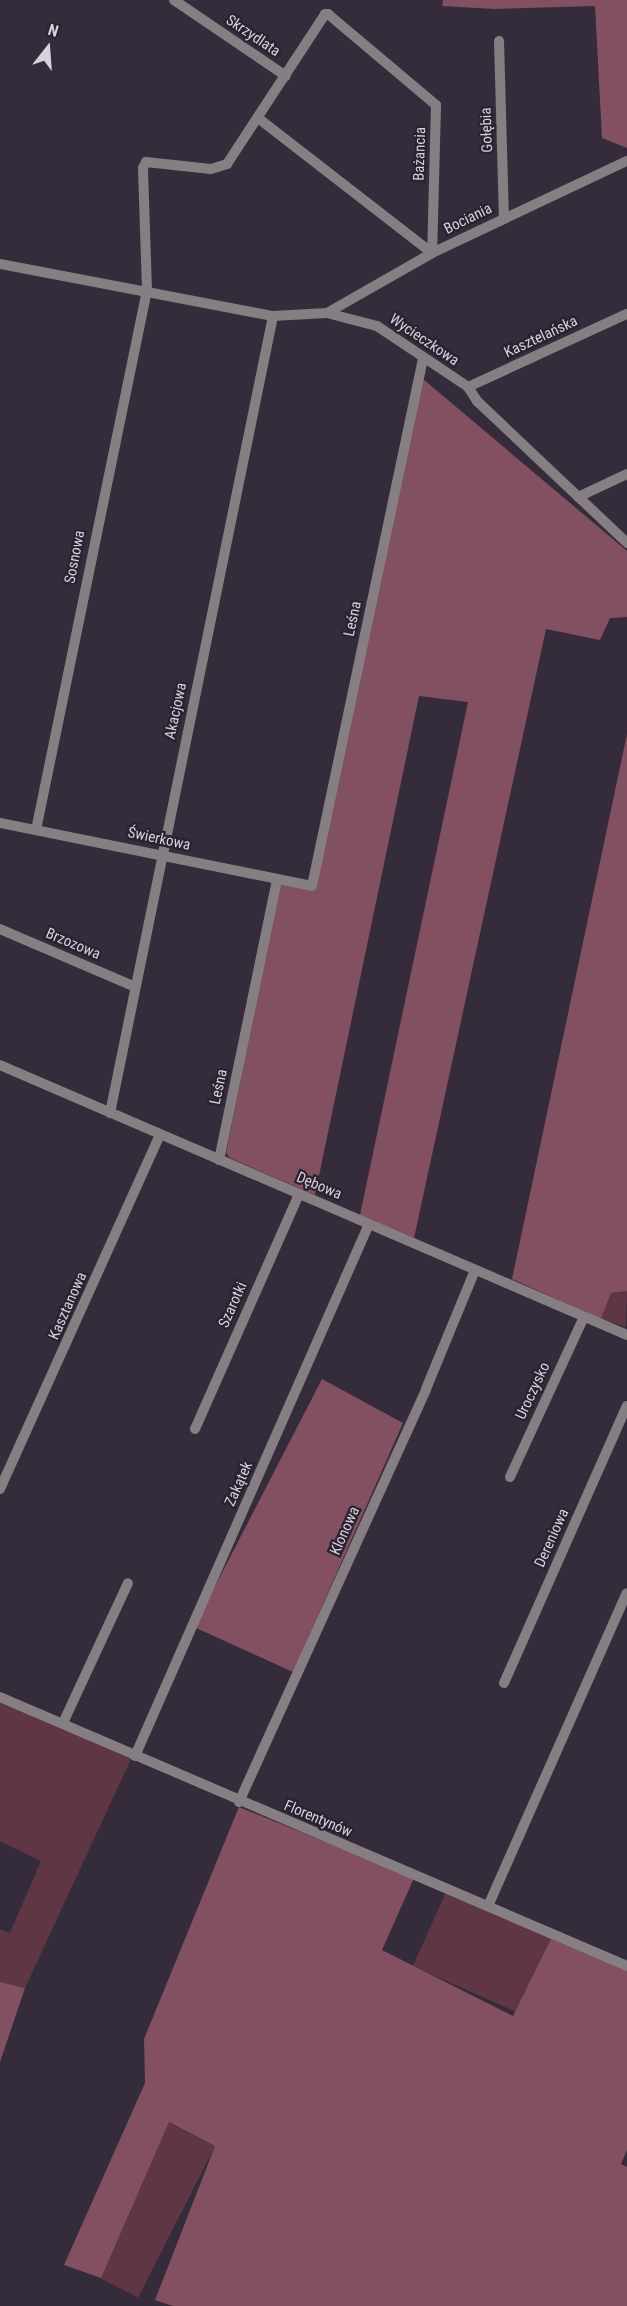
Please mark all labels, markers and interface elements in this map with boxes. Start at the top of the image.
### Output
street label: Skrzydlata [222,11,284,61]
north arrow [18,18,78,78]
text: N [46,20,61,41]
street label: Gołębia [477,107,497,153]
street label: Bażancia [410,127,430,181]
street label: Bociania [441,200,495,238]
street label: Wycieczkowa [386,310,462,370]
street label: Kasztelańska [501,312,581,362]
street label: Sosnowa [61,529,89,585]
street label: Leśna [341,600,365,638]
street label: Akacjowa [161,681,191,741]
street label: Świerkowa [126,824,192,854]
street label: Brzozowa [43,924,103,964]
street label: Leśna [207,1068,231,1106]
street label: Dębowa [294,1168,344,1204]
street label: Kasztanowa [45,1269,91,1343]
street label: Szarotki [215,1279,251,1331]
street label: Uroczysko [512,1359,554,1423]
street label: Zakątek [221,1459,257,1509]
street label: Klonowa [326,1504,364,1558]
street label: Dereniowa [531,1506,573,1570]
street label: Florentynów [281,1797,355,1841]

